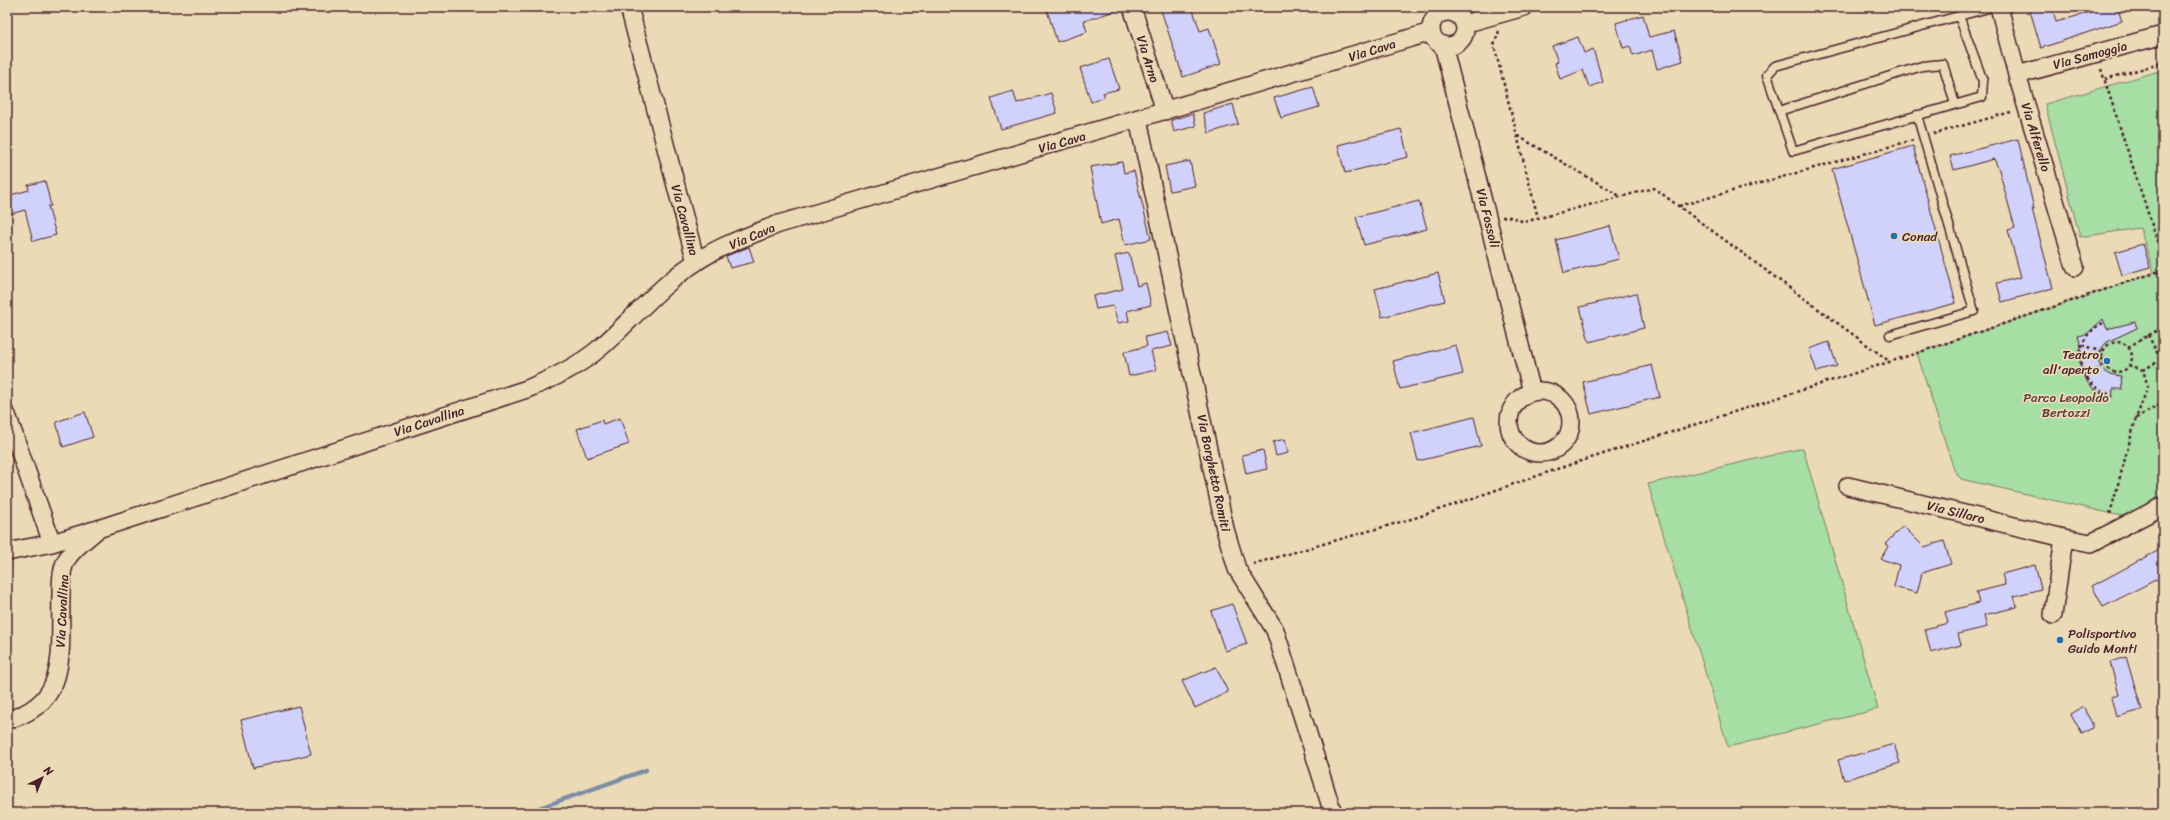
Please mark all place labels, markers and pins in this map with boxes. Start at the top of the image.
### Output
place label: Conad [1902,225,1938,248]
marker: Conad [1889,231,1899,241]
place label: Teatro all'aperto [2043,343,2100,381]
marker: Teatro all'aperto [2102,356,2112,366]
place label: Polisportivo Guido Monti [2068,622,2137,660]
marker: Polisportivo Guido Monti [2055,635,2065,645]

